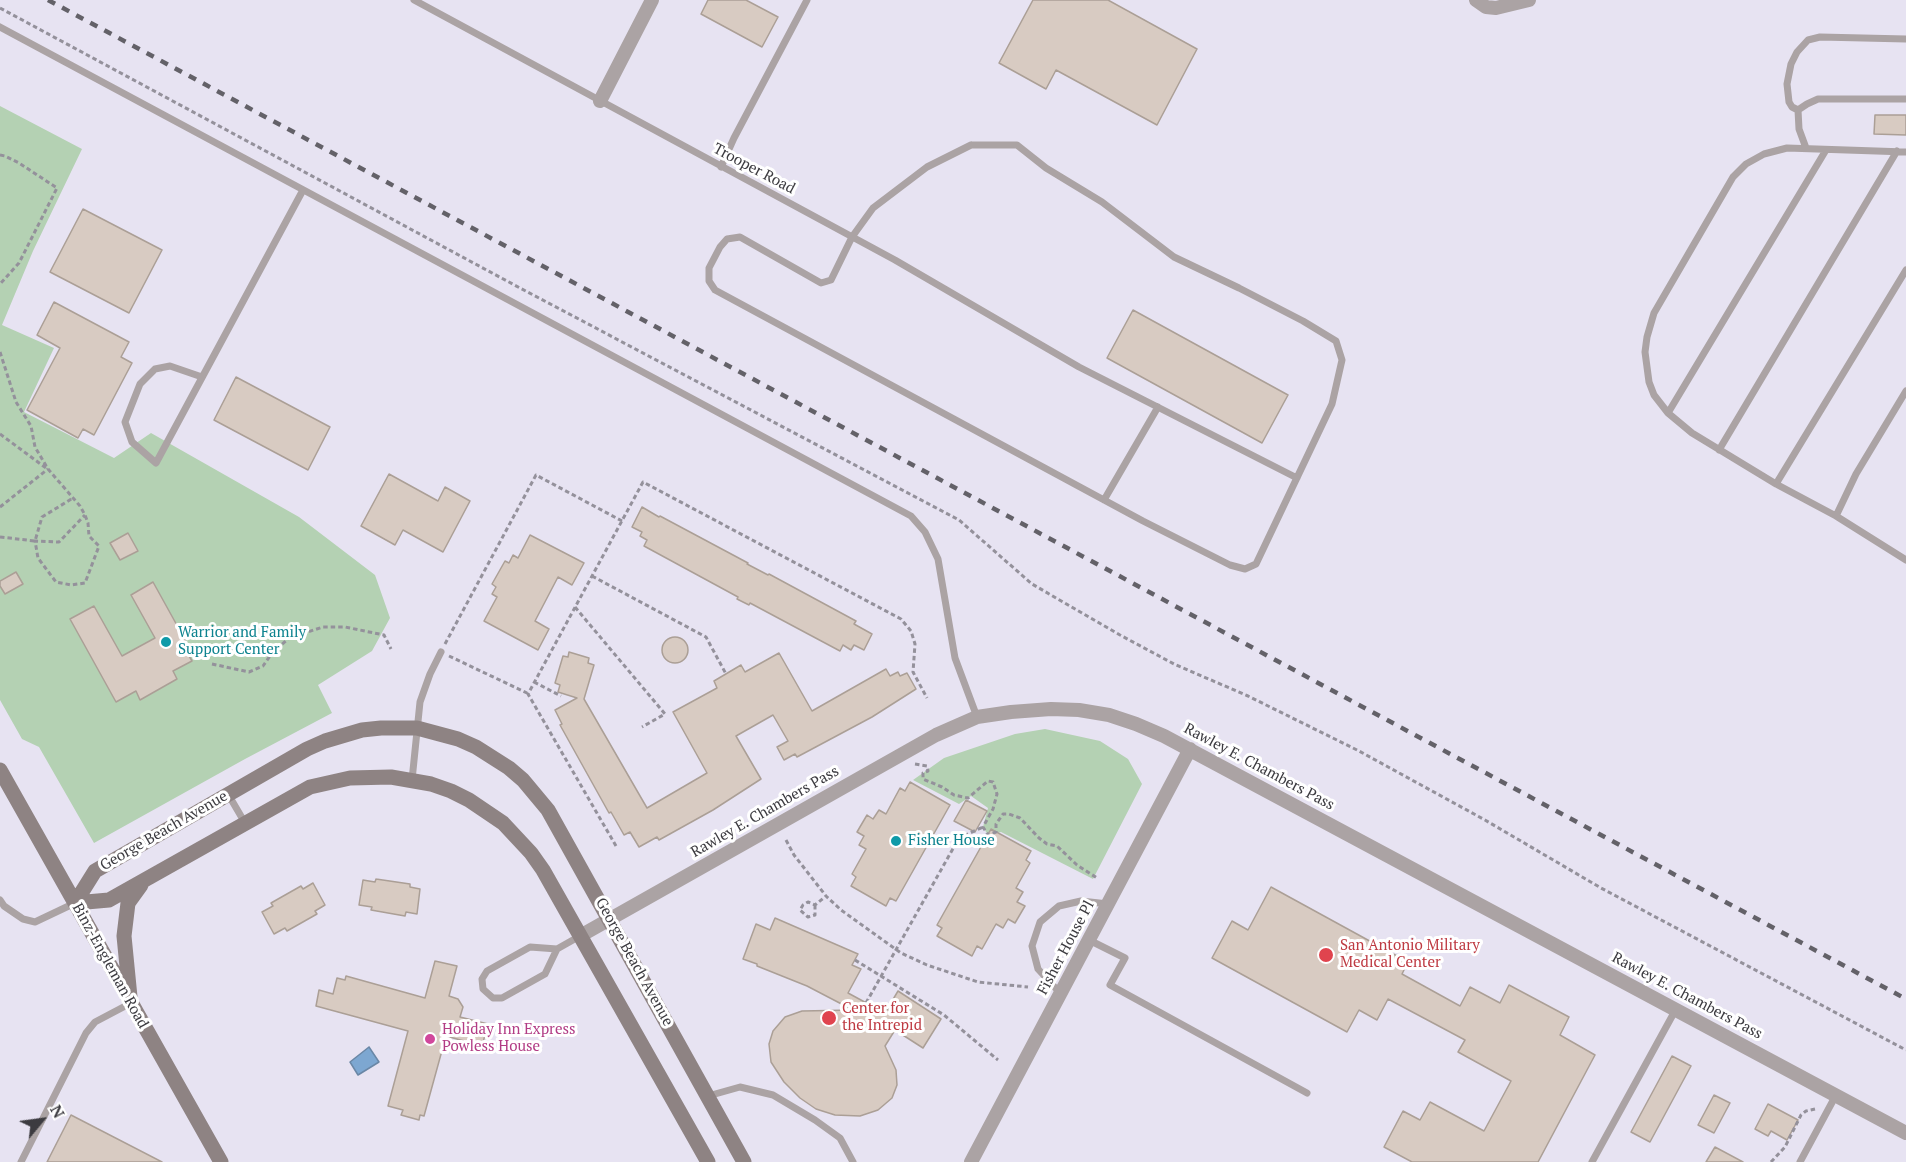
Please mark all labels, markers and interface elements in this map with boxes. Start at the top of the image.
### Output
street label: Trooper Road [710,140,798,198]
place label: Warrior and Family Support Center [178,624,306,659]
marker: Warrior and Family Support Center [159,635,173,649]
street label: Rawley E. Chambers Pass [1181,720,1337,814]
street label: Rawley E. Chambers Pass [688,762,842,862]
street label: George Beach Avenue [97,787,231,875]
place label: Fisher House [908,832,995,850]
marker: Fisher House [889,834,903,848]
street label: George Beach Avenue [591,895,677,1029]
street label: Fisher House Pl [1034,898,1098,998]
street label: Binz-Engleman Road [68,900,152,1032]
place label: San Antonio Military Medical Center [1340,937,1480,972]
marker: San Antonio Military Medical Center [1317,946,1335,964]
street label: Rawley E. Chambers Pass [1609,949,1765,1043]
place label: Center for the Intrepid [842,1000,922,1035]
marker: Center for the Intrepid [820,1009,838,1027]
place label: Holiday Inn Express Powless House [442,1021,575,1056]
marker: Holiday Inn Express Powless House [423,1032,437,1046]
north arrow [12,1090,72,1150]
text: N [45,1101,70,1122]

